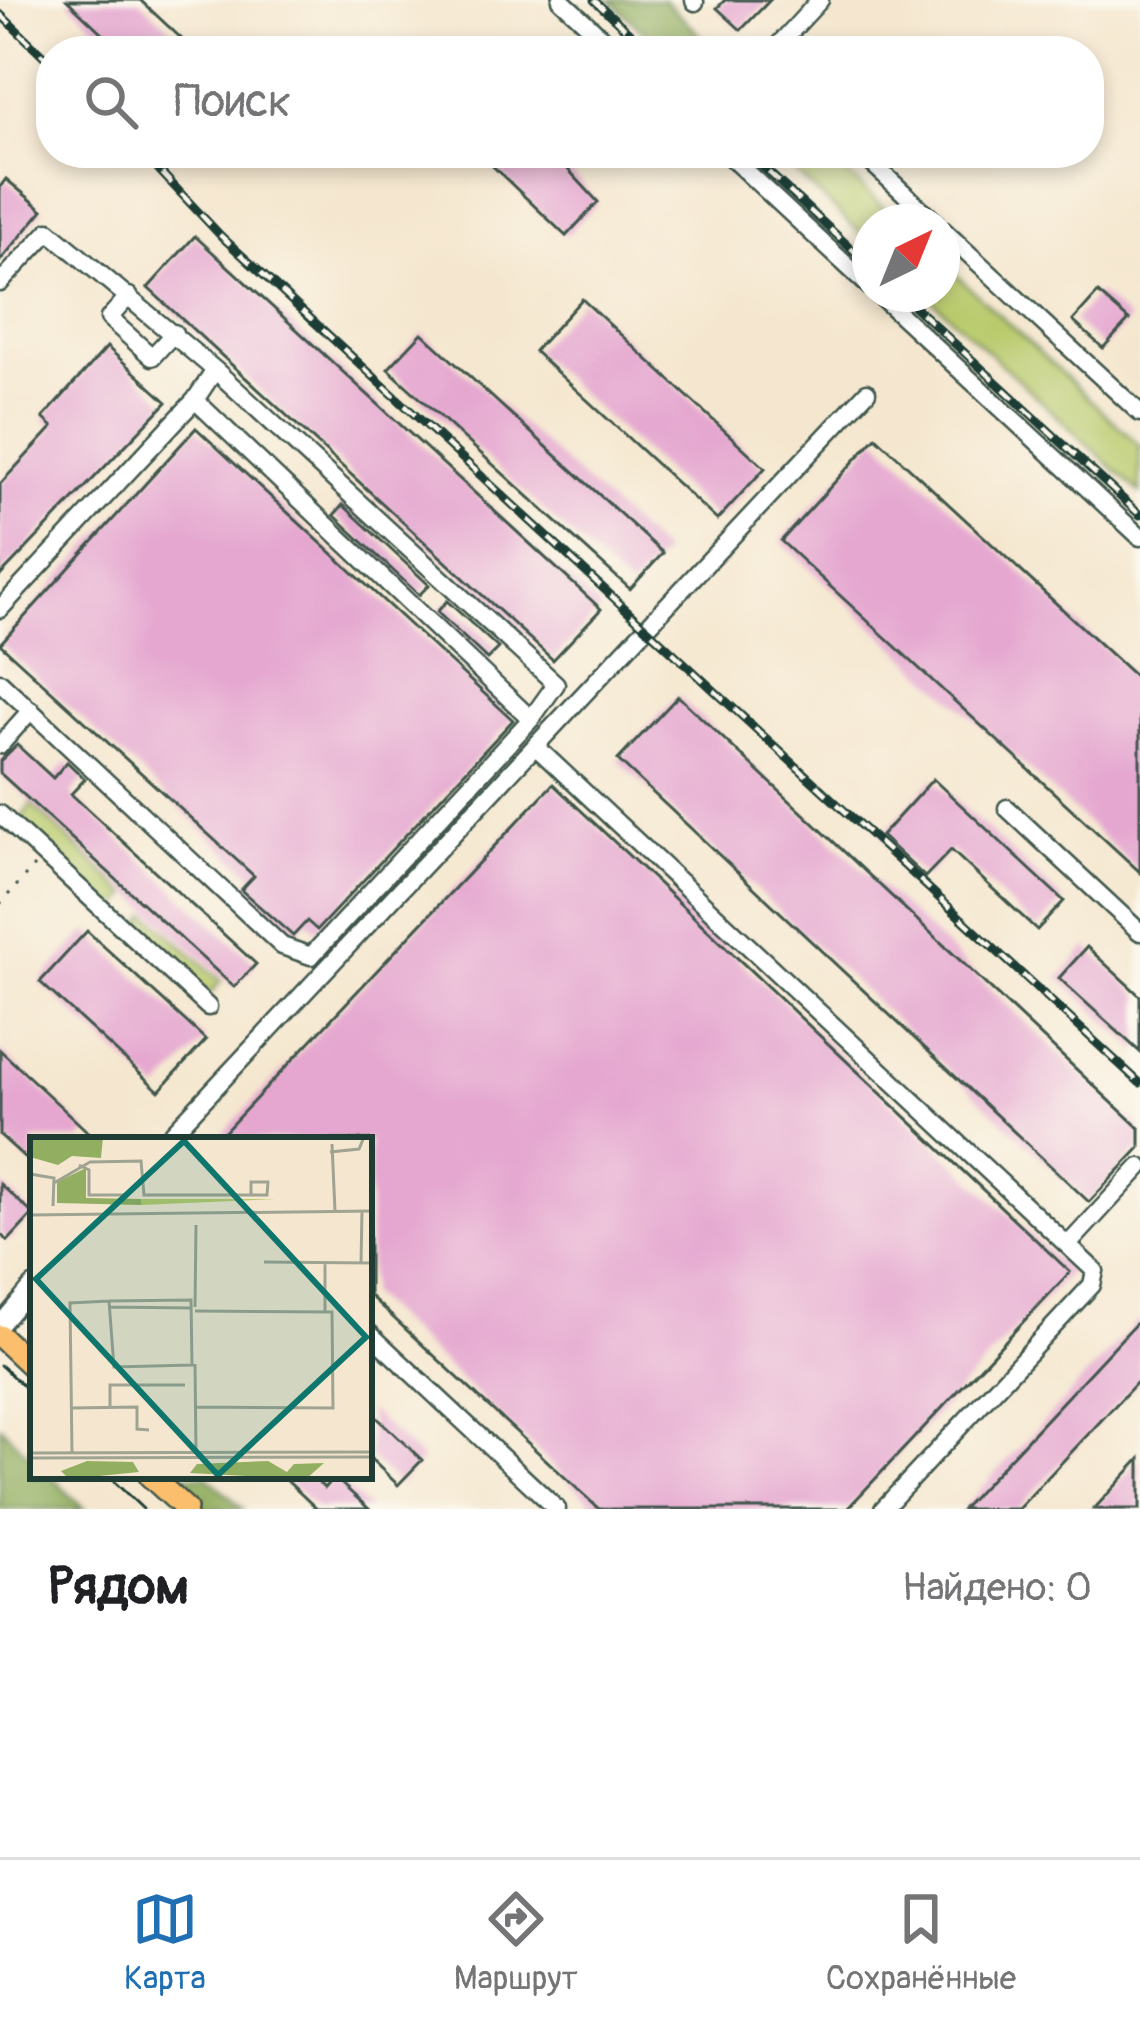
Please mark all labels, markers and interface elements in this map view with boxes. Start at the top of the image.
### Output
search box [36,36,1104,168]
icon: search [78,69,144,135]
text: Поиск [174,74,291,130]
north arrow [852,204,960,312]
inset map [30,1137,372,1479]
text: Рядом [48,1555,189,1619]
text: Найдено: 0 [902,1563,1092,1612]
tab: Карта [124,1886,206,1999]
tab: Маршрут [454,1886,578,1999]
tab: Сохранённые [826,1886,1016,1999]

